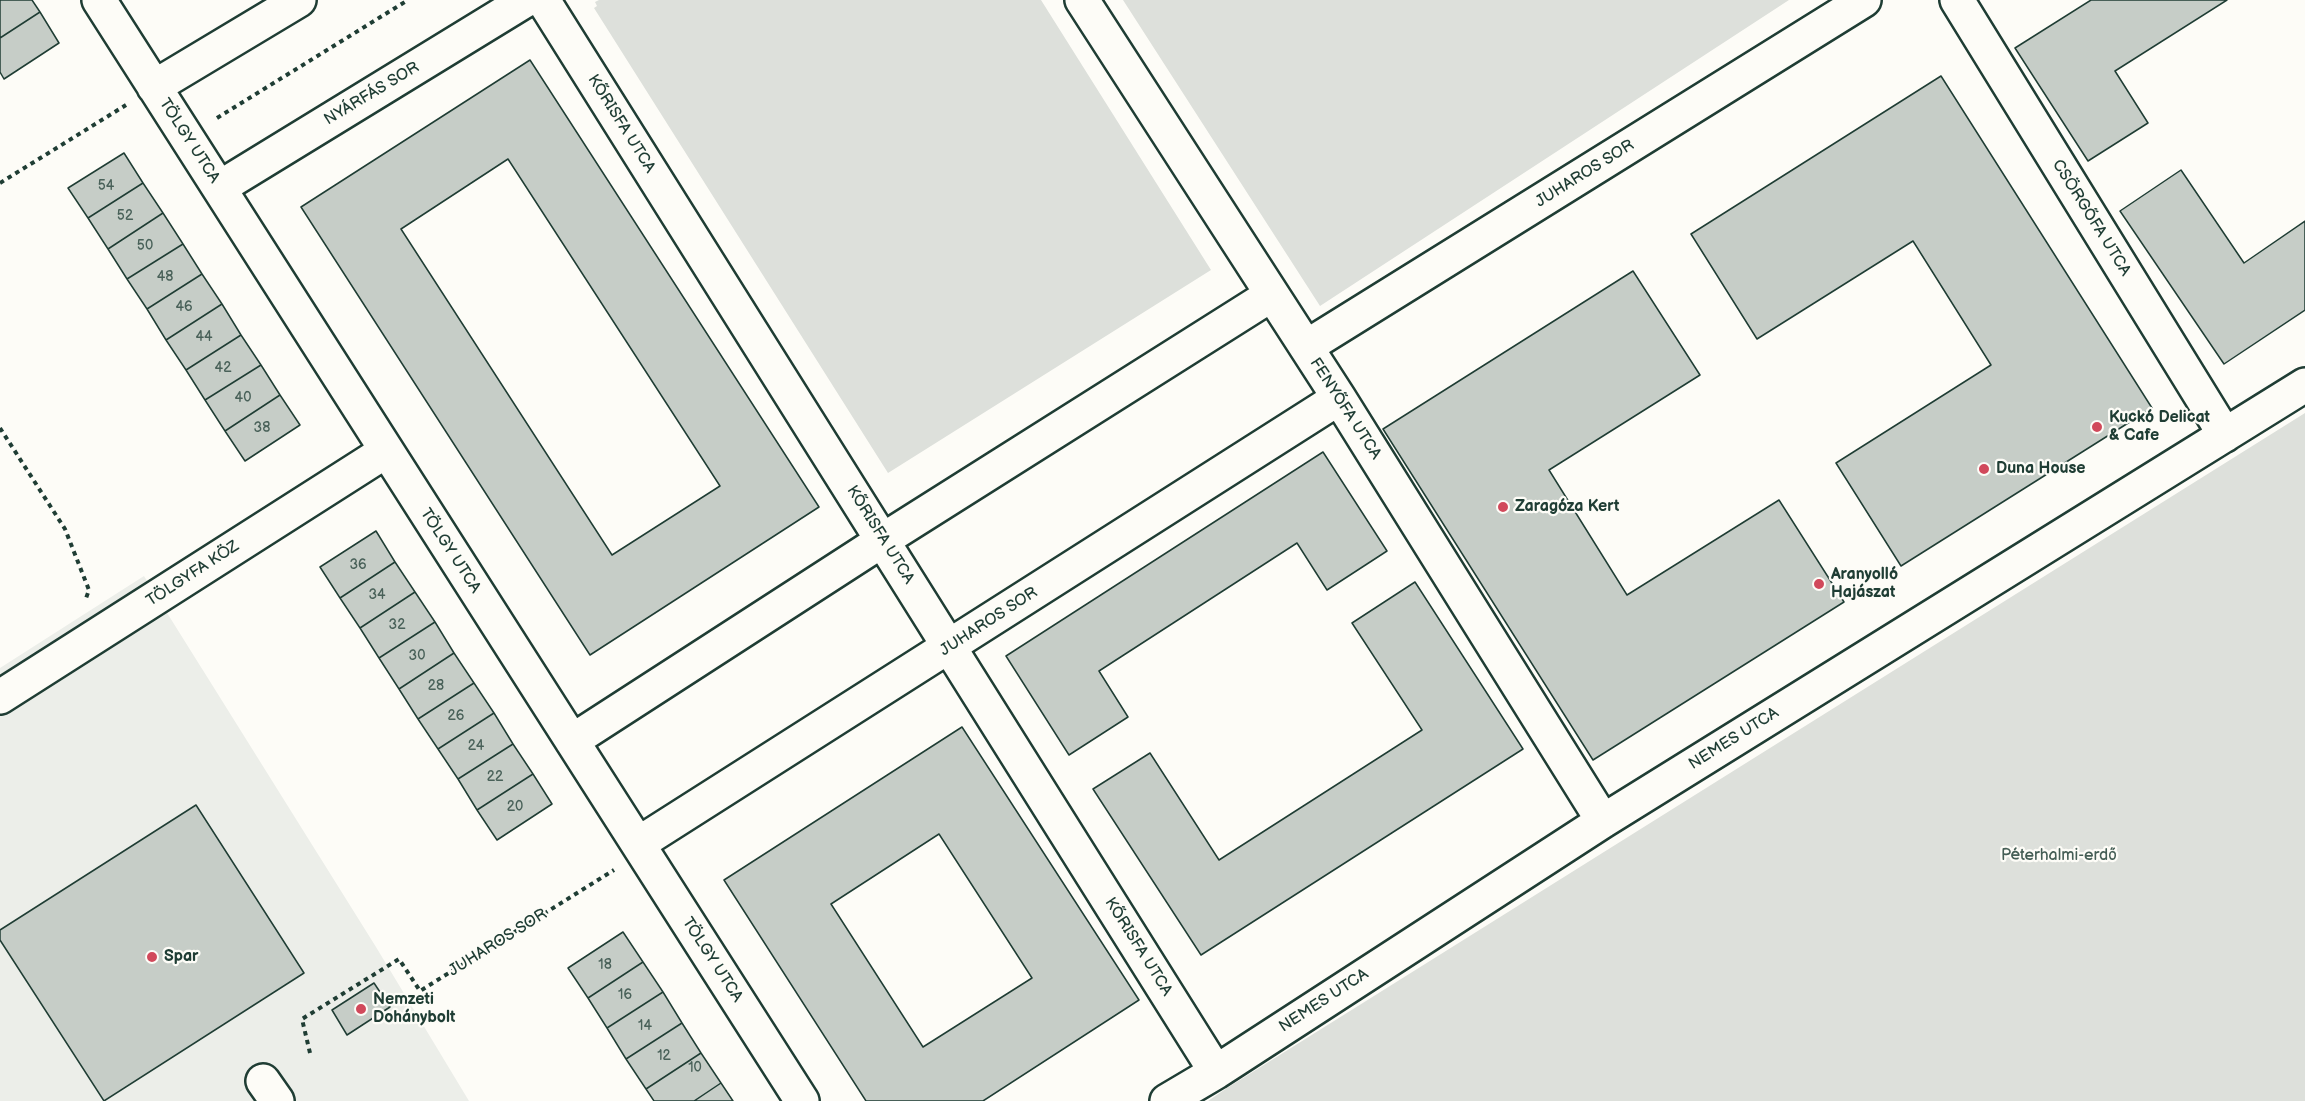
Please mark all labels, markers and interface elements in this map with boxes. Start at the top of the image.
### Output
street label: NYÁRFÁS SOR [321,58,423,130]
street label: KŐRISFA UTCA [583,71,659,177]
street label: TÖLGY UTCA [154,95,224,187]
street label: JUHAROS SOR [1532,136,1638,212]
street label: CSÖRGŐFA UTCA [2047,156,2135,280]
house number: 54 [98,178,114,194]
house number: 52 [117,208,133,224]
house number: 50 [137,238,153,254]
house number: 48 [157,269,173,285]
house number: 46 [175,299,193,315]
house number: 44 [195,329,213,345]
street label: FENYŐFA UTCA [1305,355,1385,463]
house number: 42 [215,360,231,376]
house number: 40 [235,390,251,406]
place label: Kuckó Delicat & Cafe [2109,408,2210,446]
house number: 38 [254,420,270,436]
marker: Kuckó Delicat & Cafe [2090,420,2104,434]
place label: Duna House [1996,459,2086,479]
marker: Duna House [1977,462,1991,476]
street label: KŐRISFA UTCA [842,482,918,588]
place label: Zaragóza Kert [1515,497,1619,517]
marker: Zaragóza Kert [1496,500,1510,514]
street label: TÖLGY UTCA [415,505,485,597]
street label: TÖLGYFA KÖZ [143,537,243,611]
house number: 36 [349,557,367,573]
place label: Aranyolló Hajászat [1831,565,1898,603]
marker: Aranyolló Hajászat [1812,577,1826,591]
street label: JUHAROS SOR [937,583,1041,661]
house number: 34 [368,587,386,603]
house number: 32 [389,617,405,633]
house number: 30 [409,648,425,664]
house number: 28 [428,678,444,694]
street label: NEMES UTCA [1685,704,1783,774]
house number: 26 [448,708,464,724]
house number: 24 [468,738,484,754]
house number: 22 [487,769,503,785]
house number: 20 [507,799,523,815]
park label: Péterhalmi-erdő [2001,846,2117,866]
street label: KŐRISFA UTCA [1100,894,1176,1000]
street label: JUHAROS SOR [445,905,551,981]
street label: TÖLGY UTCA [677,914,747,1006]
place label: Spar [164,947,198,967]
marker: Spar [145,950,159,964]
house number: 18 [598,957,612,973]
street label: NEMES UTCA [1276,965,1372,1037]
house number: 16 [618,987,632,1003]
place label: Nemzeti Dohánybolt [373,990,455,1028]
marker: Nemzeti Dohánybolt [354,1002,368,1016]
house number: 14 [638,1018,652,1034]
house number: 12 [657,1048,671,1064]
house number: 10 [688,1060,702,1076]

